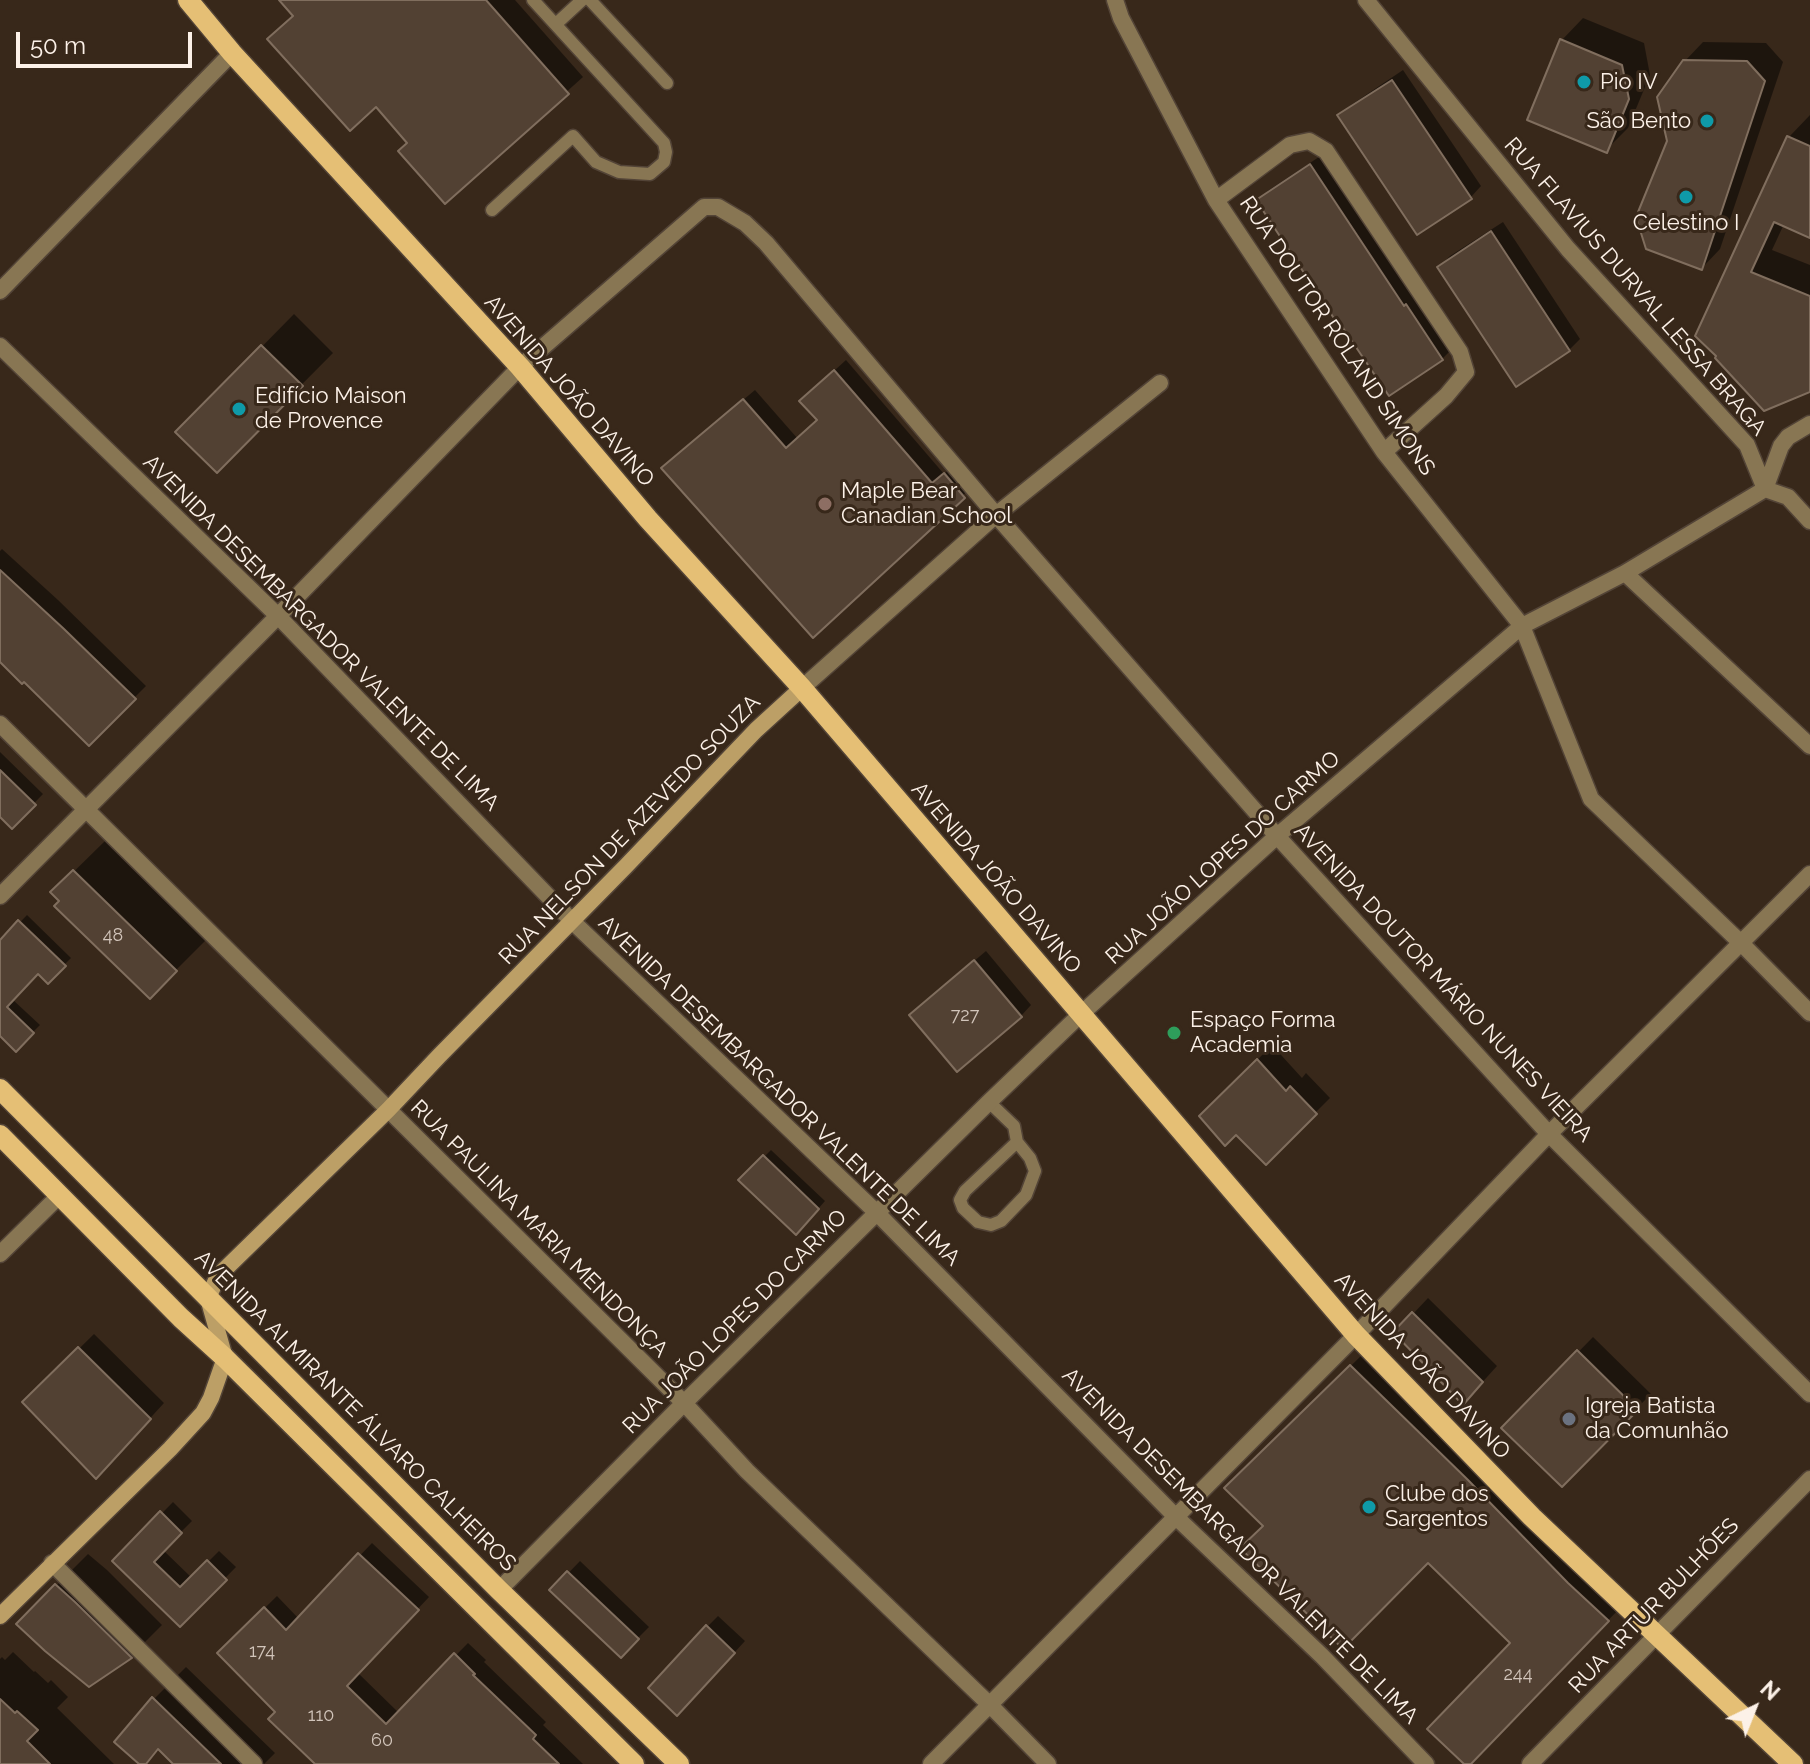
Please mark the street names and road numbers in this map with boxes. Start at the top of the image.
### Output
street label: RUA FLAVIUS DURVAL LESSA BRAGA [1498,133,1772,441]
street label: RUA DOUTOR ROLAND SIMONS [1234,191,1440,481]
street label: AVENIDA JOÃO DAVINO [478,290,660,492]
street label: AVENIDA DESEMBARGADOR VALENTE DE LIMA [137,449,505,817]
street label: RUA NELSON DE AZEVEDO SOUZA [494,690,766,970]
street label: RUA JOÃO LOPES DO CARMO [1100,746,1346,970]
street label: AVENIDA JOÃO DAVINO [905,777,1087,979]
street label: AVENIDA DOUTOR MÁRIO NUNES VIEIRA [1288,818,1598,1148]
street label: AVENIDA DESEMBARGADOR VALENTE DE LIMA [593,910,965,1272]
street label: RUA PAULINA MARIA MENDONÇA [405,1095,673,1363]
street label: RUA JOÃO LOPES DO CARMO [617,1204,853,1440]
street label: AVENIDA ALMIRANTE ÁLVARO CALHEIROS [189,1245,521,1577]
street label: AVENIDA JOÃO DAVINO [1329,1267,1515,1465]
street label: AVENIDA DESEMBARGADOR VALENTE DE LIMA [1056,1362,1424,1730]
street label: RUA ARTUR BULHÕES [1563,1513,1745,1699]

